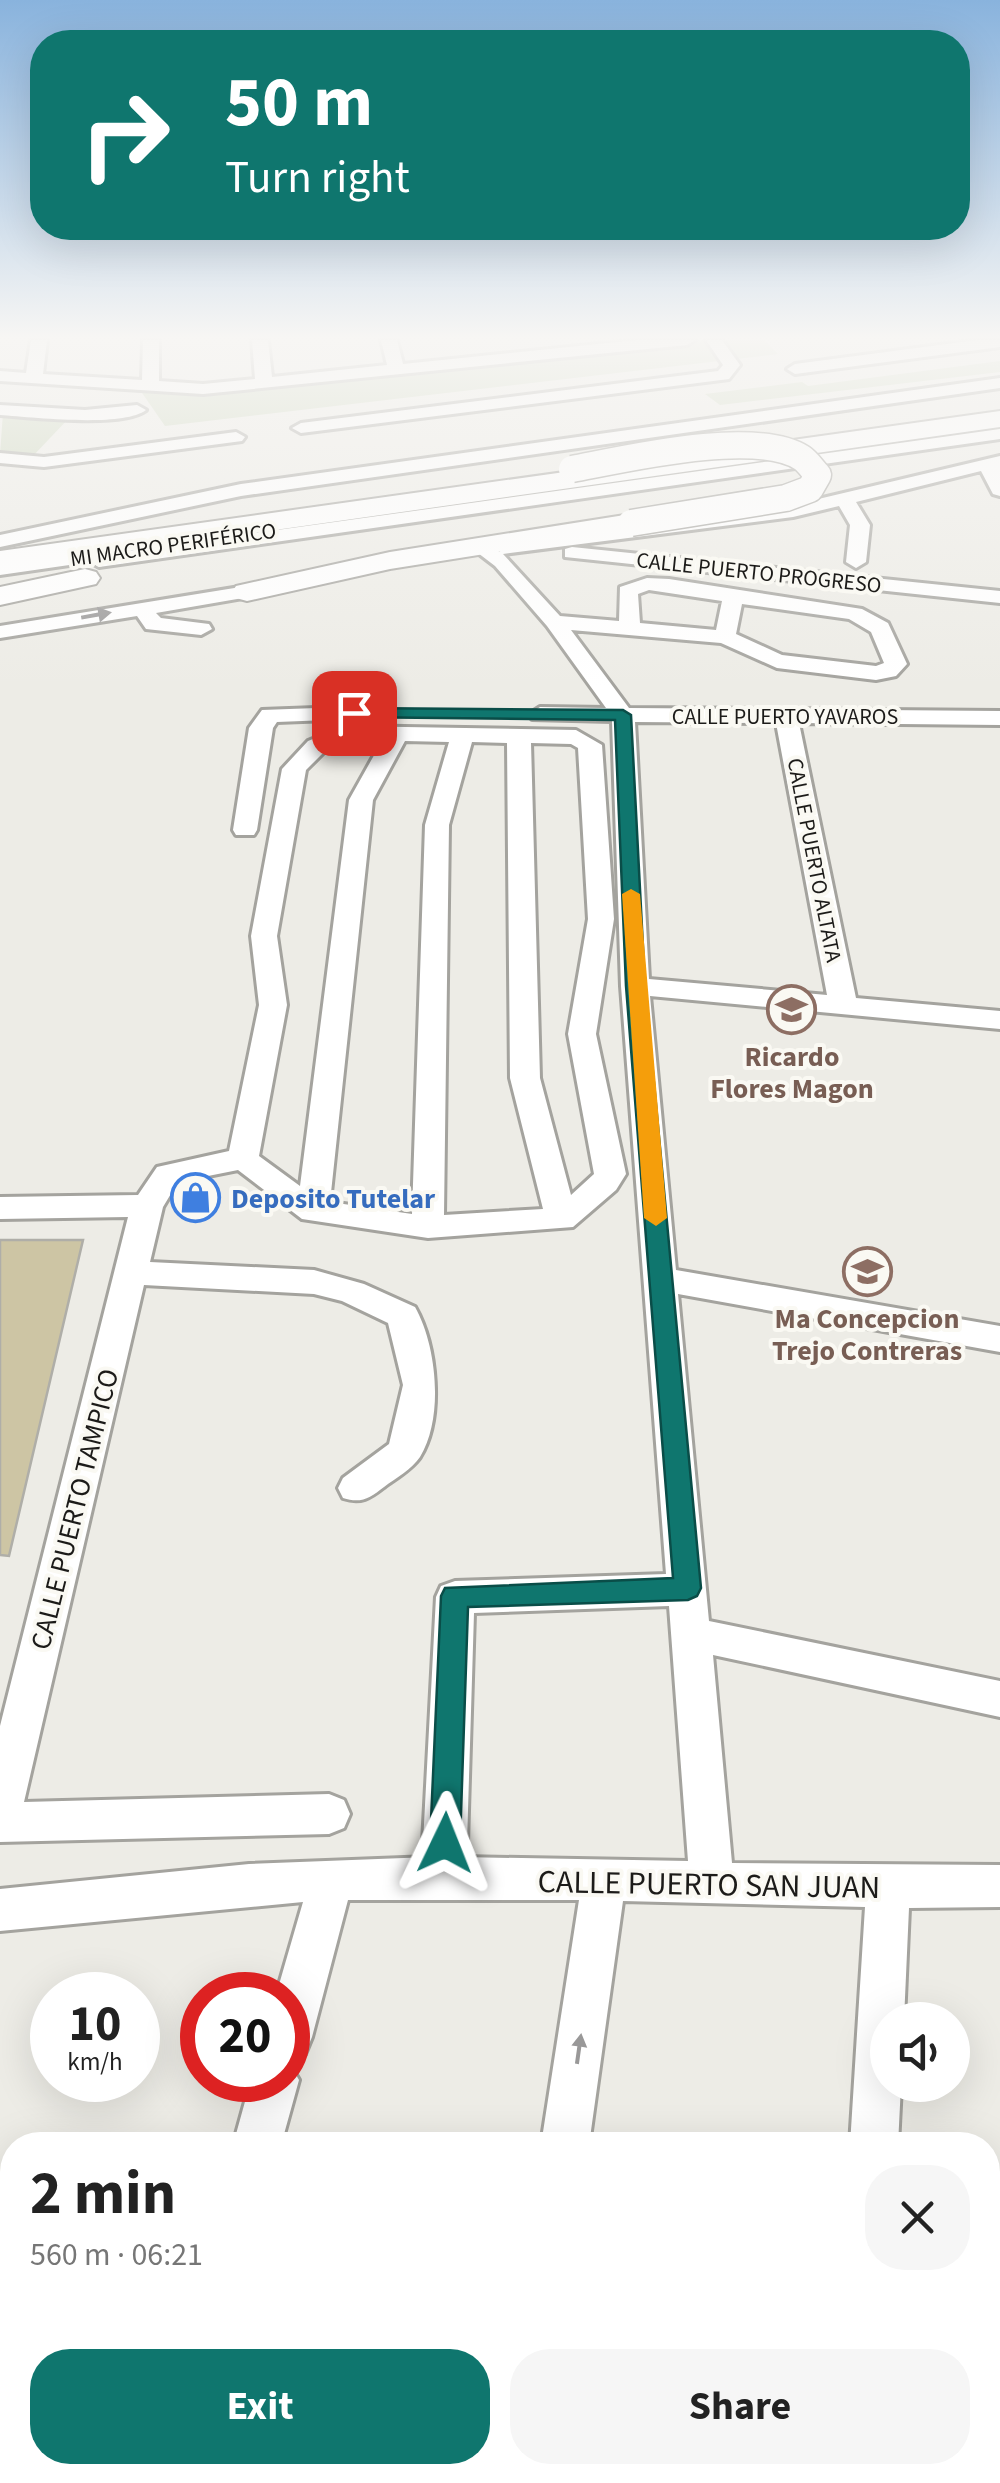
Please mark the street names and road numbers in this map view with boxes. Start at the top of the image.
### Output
street label: MI MACRO PERIFÉRICO [68,515,278,575]
street label: CALLE PUERTO PROGRESO [635,544,883,602]
street label: CALLE PUERTO YAVAROS [672,701,898,733]
street label: CALLE PUERTO ALTATA [779,755,849,965]
street label: CALLE PUERTO TAMPICO [21,1365,129,1654]
street label: CALLE PUERTO SAN JUAN [537,1859,881,1911]

